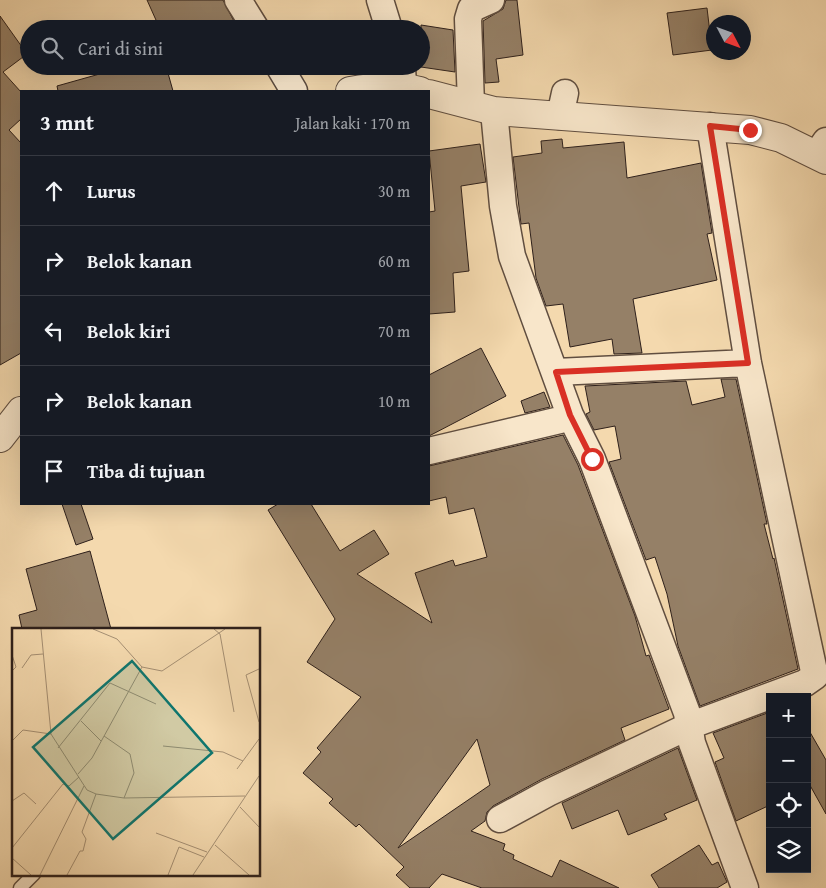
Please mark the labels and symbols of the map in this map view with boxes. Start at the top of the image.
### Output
north arrow [706,15,751,60]
route end [739,119,762,142]
route start [581,448,604,471]
inset map [12,628,260,876]

